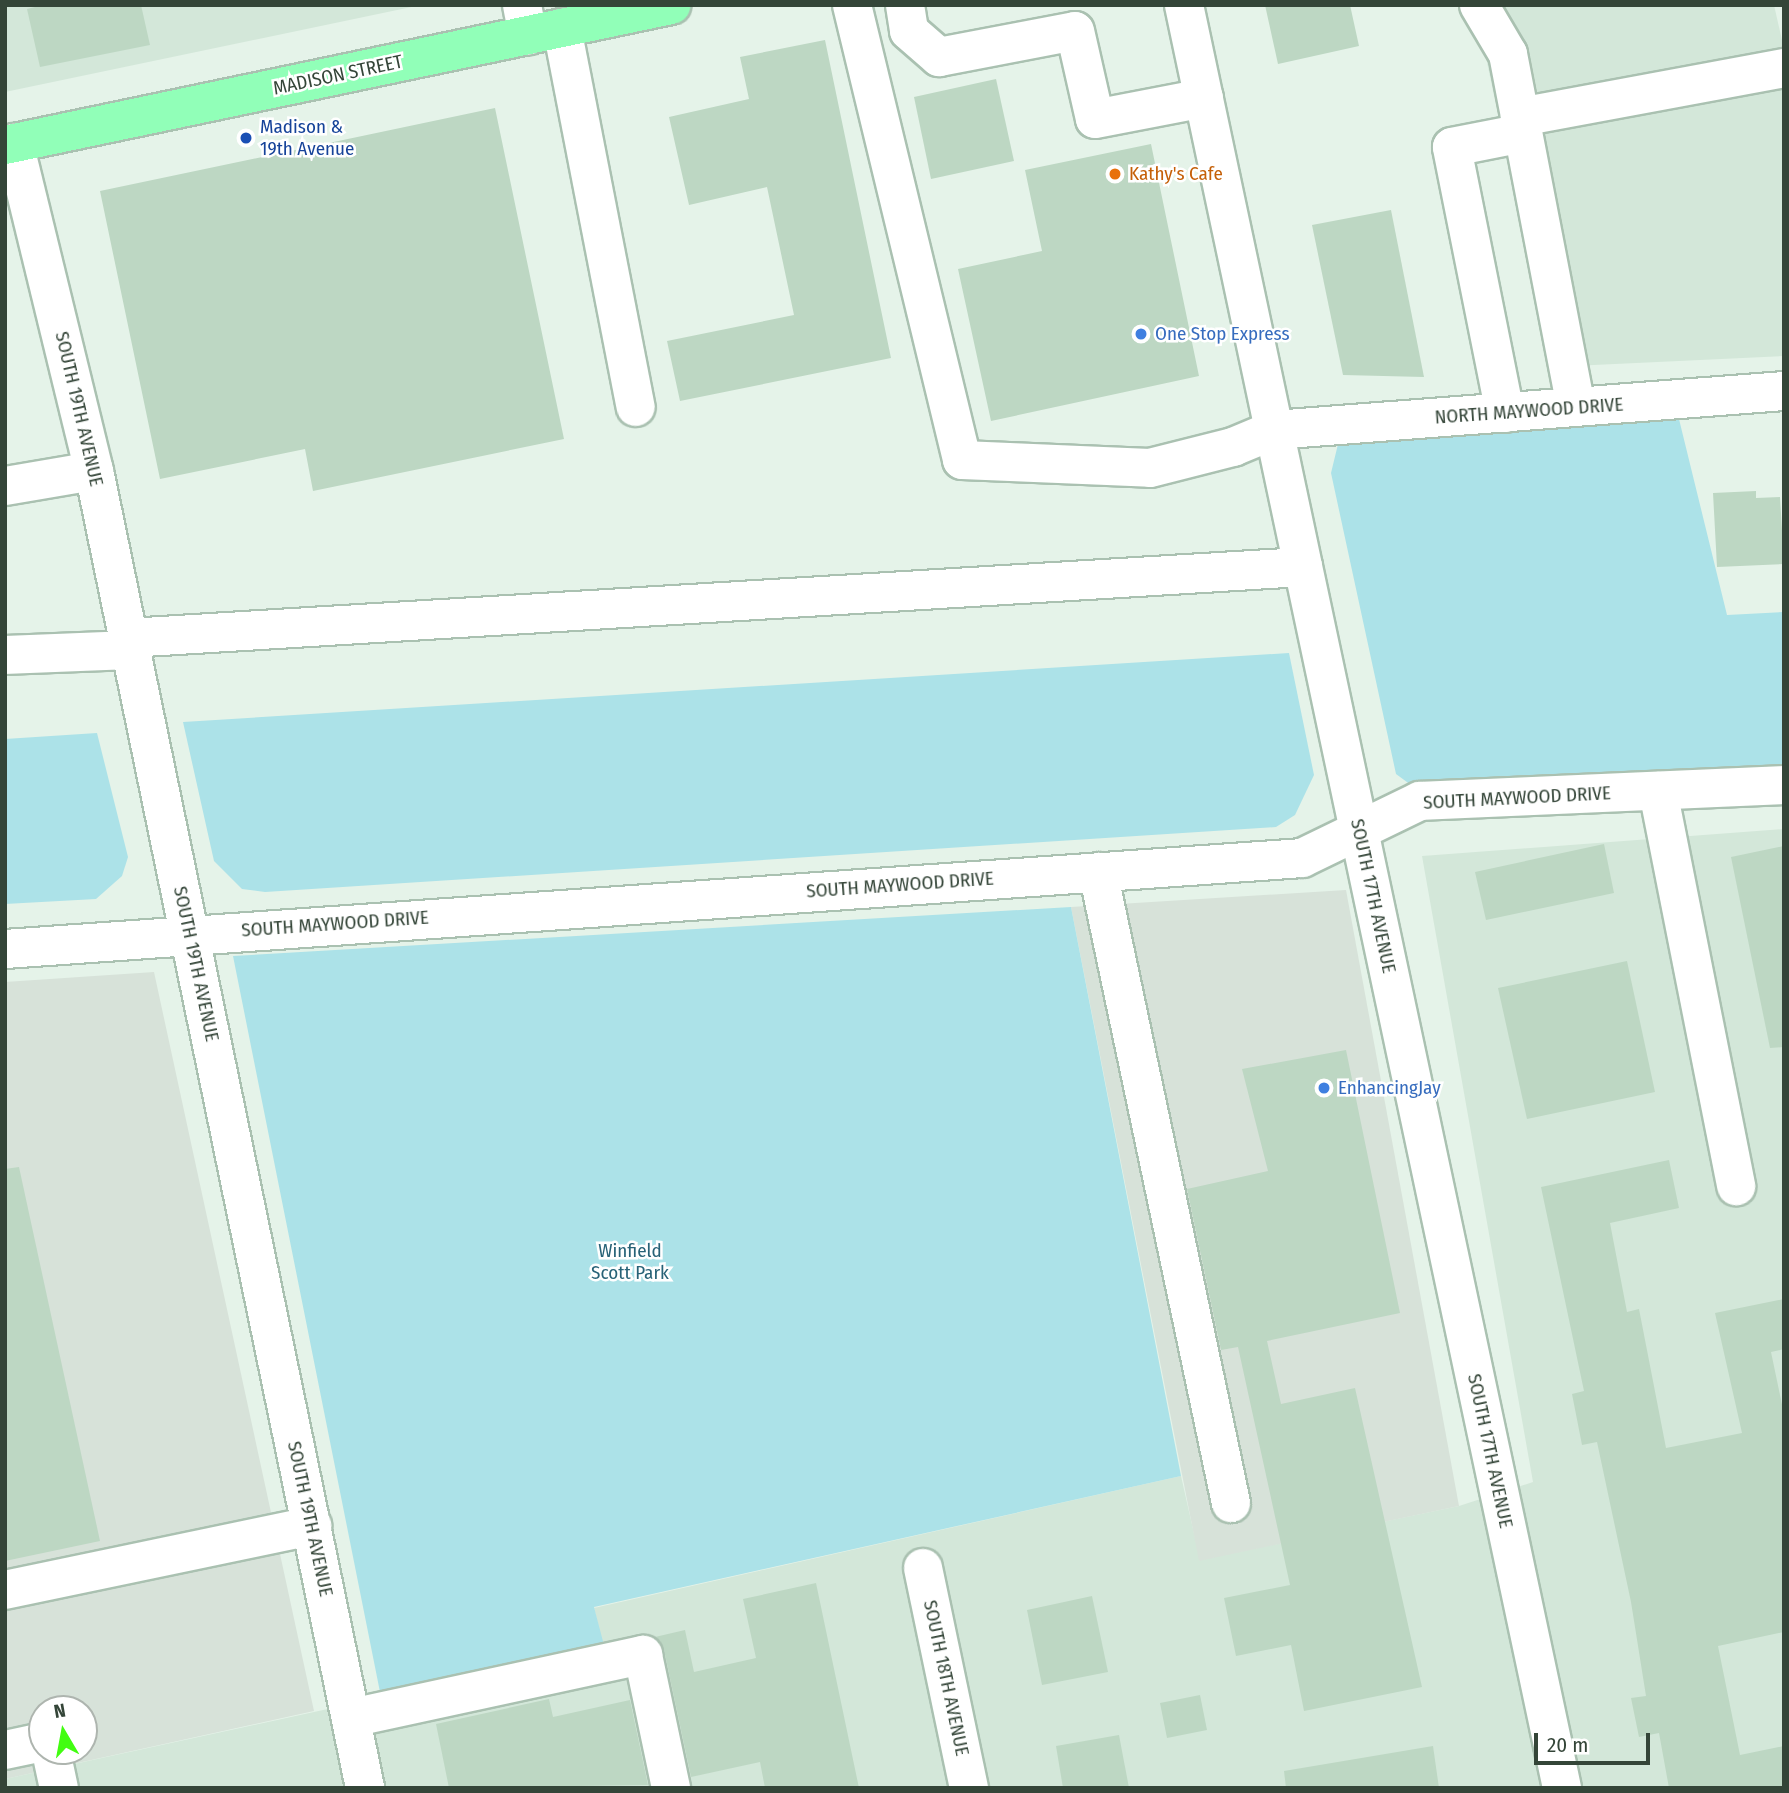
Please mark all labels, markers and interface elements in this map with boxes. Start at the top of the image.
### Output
street label: MADISON STREET [271,50,405,100]
place label: Madison & 19th Avenue [260,116,354,160]
marker: Madison & 19th Avenue [238,130,254,146]
place label: Kathy's Cafe [1129,163,1223,185]
marker: Kathy's Cafe [1107,166,1123,182]
place label: One Stop Express [1155,323,1290,345]
marker: One Stop Express [1133,326,1149,342]
street label: SOUTH 19TH AVENUE [50,329,108,489]
street label: NORTH MAYWOOD DRIVE [1434,393,1624,429]
street label: SOUTH MAYWOOD DRIVE [1423,782,1611,814]
street label: SOUTH 17TH AVENUE [1346,817,1400,975]
street label: SOUTH MAYWOOD DRIVE [805,867,995,903]
street label: SOUTH 19TH AVENUE [168,884,224,1044]
street label: SOUTH MAYWOOD DRIVE [240,906,430,942]
place label: EnhancingJay [1338,1077,1441,1099]
marker: EnhancingJay [1316,1080,1332,1096]
park label: Winfield Scott Park [591,1240,669,1284]
street label: SOUTH 17TH AVENUE [1463,1372,1517,1530]
street label: SOUTH 19TH AVENUE [282,1439,338,1599]
street label: SOUTH 18TH AVENUE [918,1598,974,1758]
north arrow [28,1695,98,1765]
text: N [52,1698,67,1723]
scale bar [1537,1720,1652,1764]
text: 20 m [1547,1732,1588,1758]

